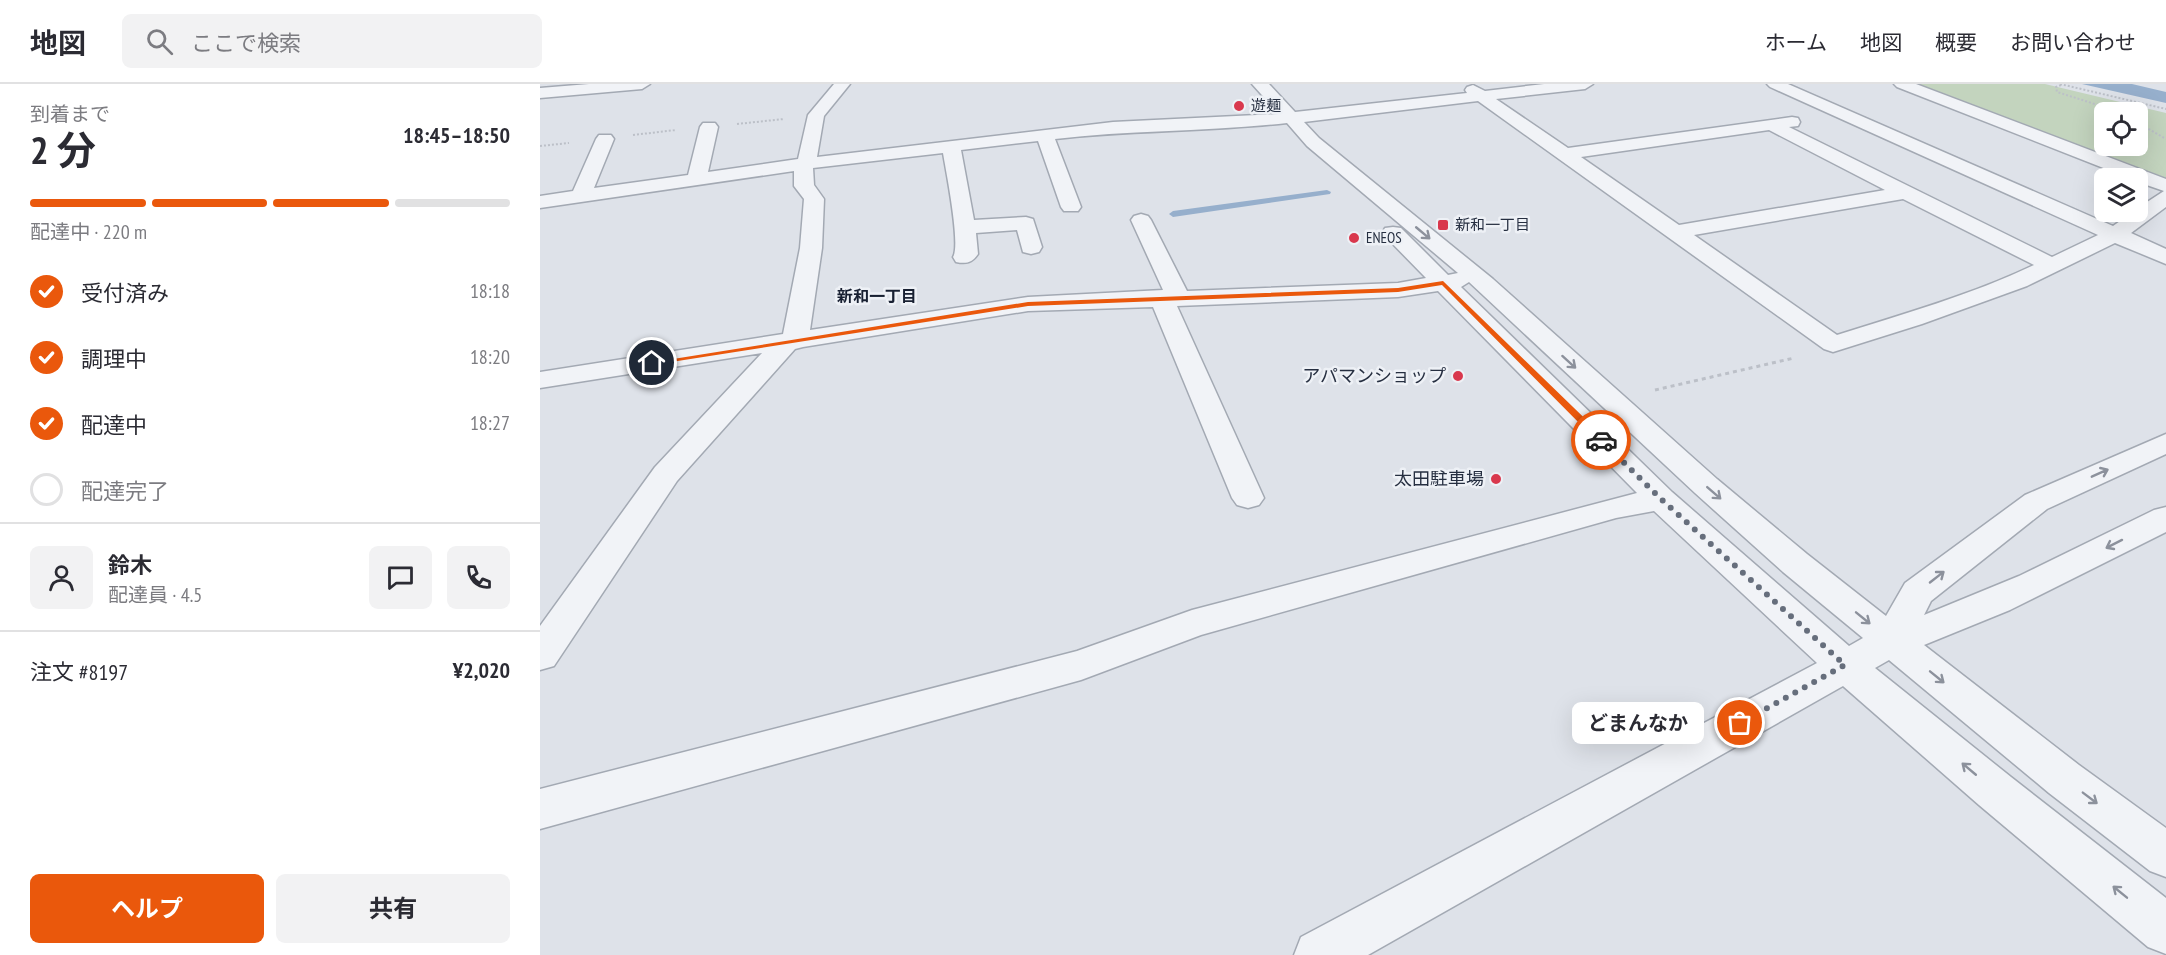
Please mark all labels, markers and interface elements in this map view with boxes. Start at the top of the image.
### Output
search box [122,14,542,68]
text: 地図 [30,24,86,61]
icon: search [143,25,176,58]
text: ここで検索 [191,29,301,57]
text: ホーム [1765,29,1827,56]
text: 地図 [1860,29,1902,56]
text: 概要 [1935,29,1977,56]
text: お問い合わせ [2010,29,2136,56]
place label: 遊麺 [1251,96,1281,115]
marker: 遊麺 [1232,99,1246,113]
text: 到着まで [30,101,110,127]
map controls [2094,102,2148,222]
button: locate [2094,102,2148,156]
text: 18:45–18:50 [403,121,510,149]
text: 2 分 [30,124,96,175]
button: layers [2094,168,2148,222]
place label: 新和一丁目 [1455,215,1530,234]
marker: 新和一丁目 [1436,218,1450,232]
text: 配達中 · 220 m [30,219,147,245]
one-way arrow [1415,226,1430,240]
place label: ENEOS [1366,228,1402,247]
marker: ENEOS [1347,231,1361,245]
icon: check [30,275,63,308]
text: 18:18 [470,278,510,304]
text: 受付済み [81,279,169,307]
district label: 新和一丁目 [837,286,917,306]
pin [626,337,677,388]
icon: check [30,341,63,374]
text: 18:20 [470,344,510,370]
text: 調理中 [81,345,147,373]
icon: home [635,346,668,379]
one-way arrow [1562,355,1577,369]
place label: アパマンショップ [1302,364,1446,387]
marker: アパマンショップ [1451,369,1465,383]
icon: check [30,407,63,440]
text: 18:27 [470,410,510,436]
courier [1571,410,1631,470]
text: 配達中 [81,411,147,439]
icon: car [1585,424,1618,457]
place label: 太田駐車場 [1394,467,1484,490]
one-way arrow [2091,467,2109,479]
marker: 太田駐車場 [1489,472,1503,486]
text: 配達完了 [81,477,169,505]
one-way arrow [1706,486,1721,500]
one-way arrow [2105,539,2123,551]
button: person [30,546,93,609]
button: chat [369,546,432,609]
button: phone [447,546,510,609]
text: 鈴木 [108,551,152,579]
one-way arrow [1929,571,1945,584]
text: 配達員 · 4.5 [108,582,202,608]
one-way arrow [1855,611,1870,625]
text: ¥2,020 [453,656,510,684]
text: 注文 #8197 [30,658,128,686]
one-way arrow [1929,671,1945,684]
pin [1714,697,1765,748]
callout: どまんなか [1572,702,1704,744]
icon: bag [1723,706,1756,739]
text: どまんなか [1588,710,1688,736]
one-way arrow [1961,763,1977,776]
one-way arrow [2081,792,2097,805]
button: ヘルプ [30,874,264,943]
button: 共有 [276,874,510,943]
one-way arrow [2113,886,2129,899]

